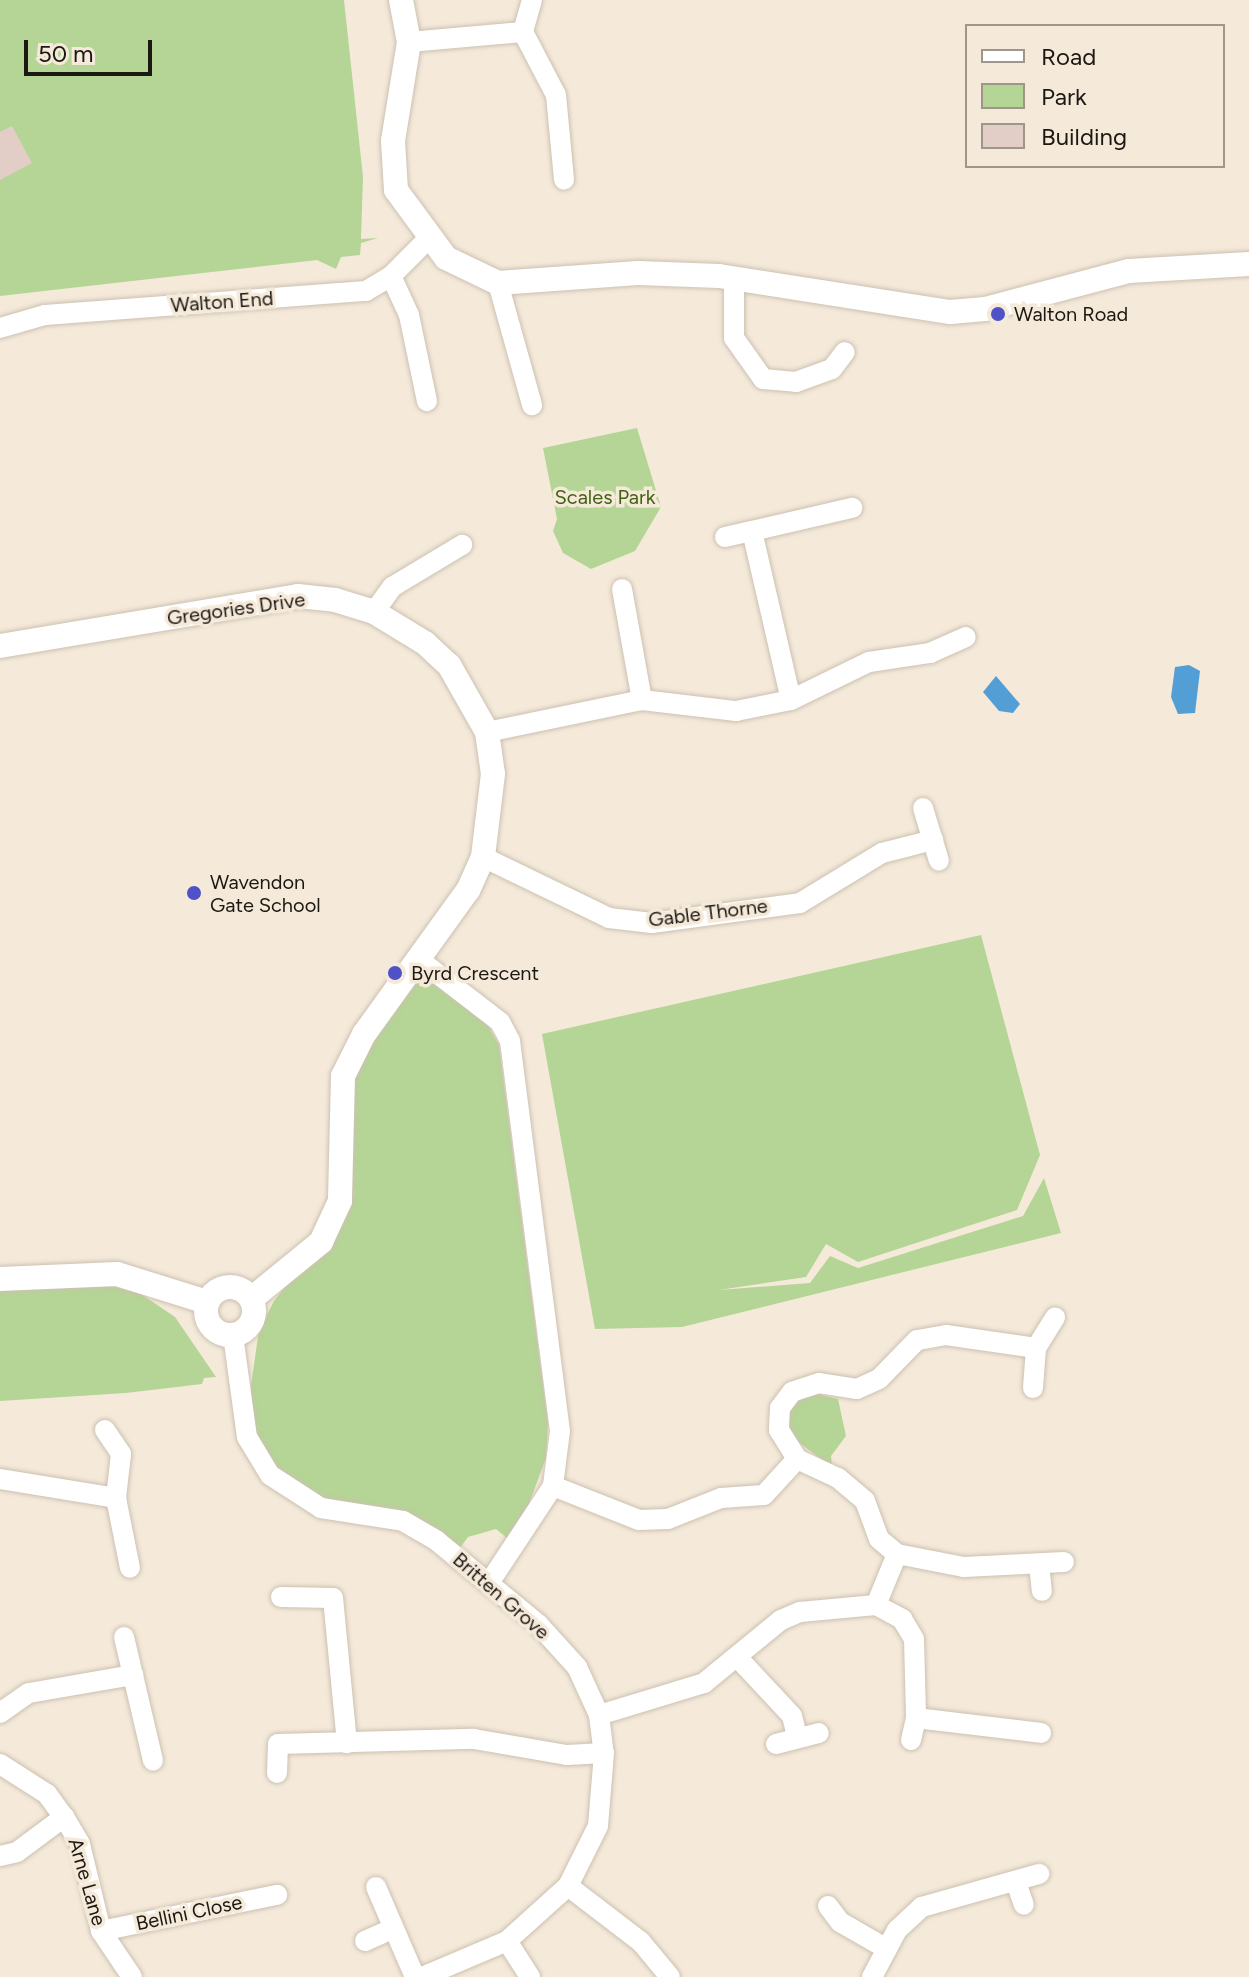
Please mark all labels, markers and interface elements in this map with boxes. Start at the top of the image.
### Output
scale bar [28,24,156,74]
legend [965,24,1225,168]
text: 50 m [38,39,94,68]
text: Road [1041,42,1096,71]
text: Park [1041,82,1087,111]
text: Building [1041,122,1127,151]
street label: Walton End [170,286,274,318]
place label: Walton Road [1014,302,1128,326]
marker: Walton Road [989,305,1007,323]
park label: Scales Park [555,485,655,509]
street label: Gregories Drive [165,587,307,631]
place label: Wavendon Gate School [210,870,321,917]
marker: Wavendon Gate School [185,884,203,902]
street label: Gable Thorne [647,894,769,932]
place label: Byrd Crescent [411,961,539,985]
marker: Byrd Crescent [386,964,404,982]
street label: Britten Grove [448,1548,554,1644]
street label: Arne Lane [63,1835,111,1929]
street label: Bellini Close [134,1890,244,1936]

